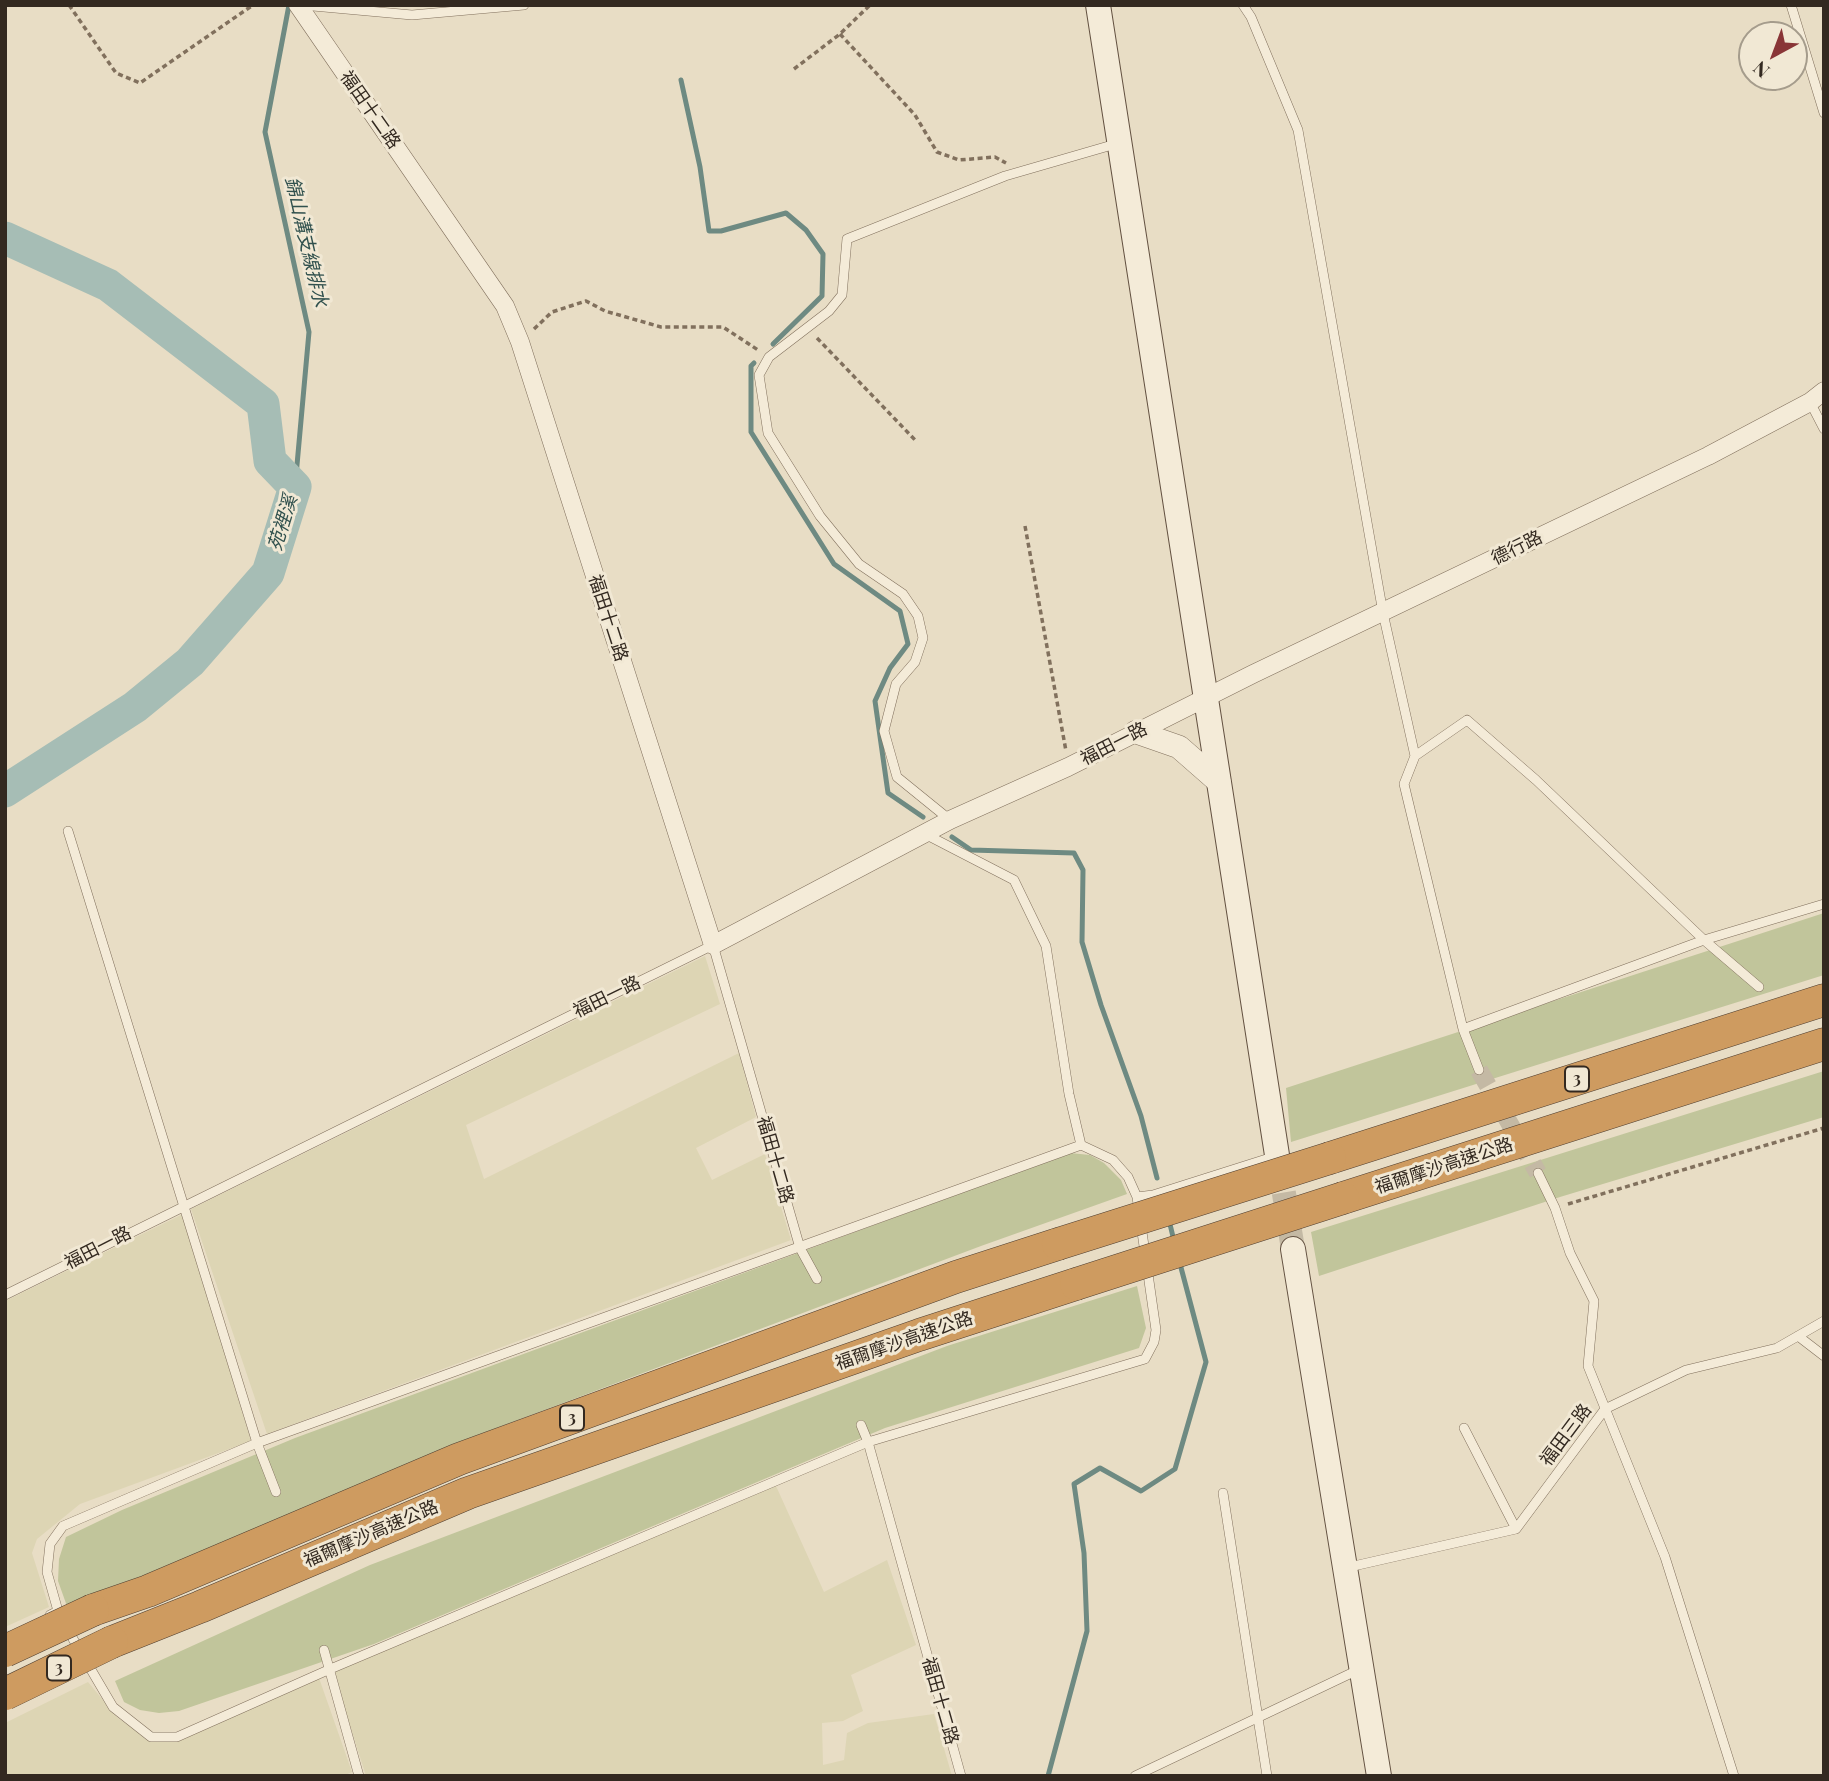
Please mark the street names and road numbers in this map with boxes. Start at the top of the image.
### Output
street label: 福田十二路 [335,67,405,153]
street label: 德行路 [1488,526,1546,570]
street label: 福田十二路 [584,572,632,664]
street label: 福田一路 [1077,718,1151,770]
street label: 福田一路 [570,972,644,1022]
road number: 3 [1565,1066,1589,1092]
street label: 福田十二路 [752,1114,798,1206]
street label: 福爾摩沙高速公路 [1372,1133,1516,1199]
street label: 福田一路 [61,1222,135,1274]
street label: 福爾摩沙高速公路 [832,1307,976,1375]
street label: 福田三路 [1536,1400,1596,1470]
road number: 3 [560,1406,584,1430]
street label: 福爾摩沙高速公路 [301,1496,441,1572]
street label: 福田十二路 [917,1655,963,1747]
road number: 3 [47,1656,71,1680]

